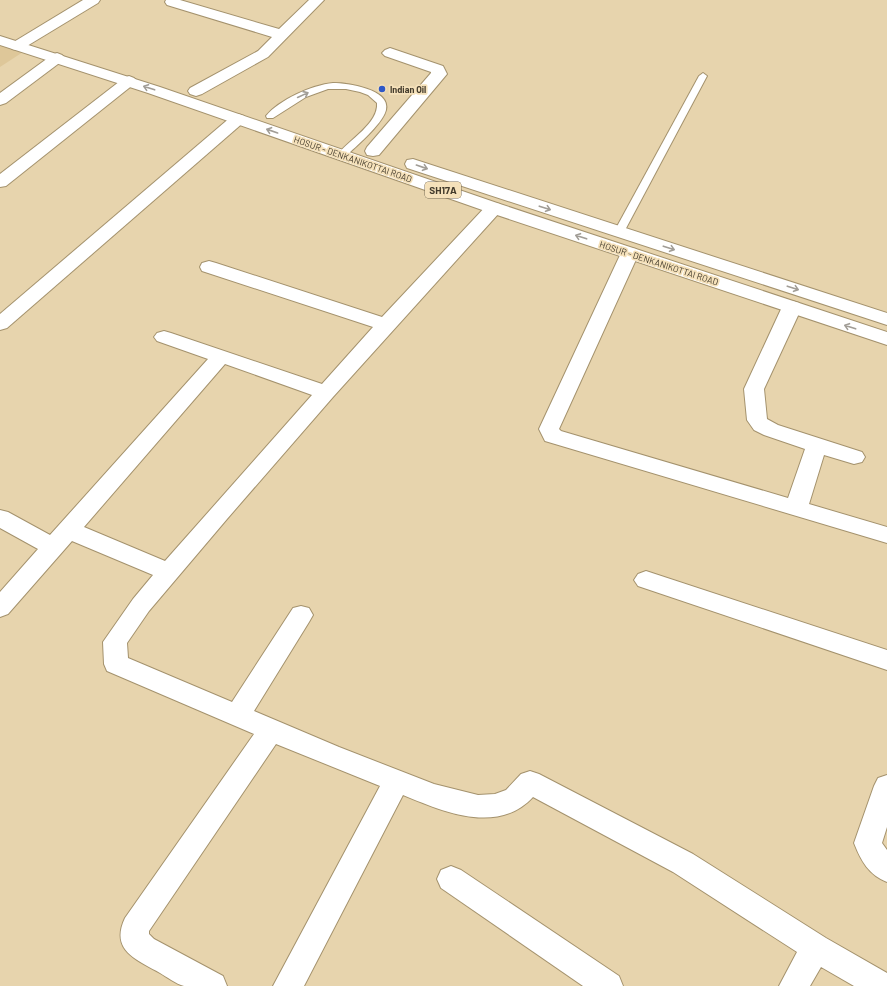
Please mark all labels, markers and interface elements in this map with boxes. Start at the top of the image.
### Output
one-way arrow [143,84,156,91]
marker: Indian Oil [377,84,387,94]
place label: Indian Oil [390,84,426,95]
one-way arrow [296,91,308,98]
one-way arrow [267,126,279,134]
street label: HOSUR - DENKANIKOTTAI ROAD [292,134,414,184]
one-way arrow [415,164,428,171]
road number: SH17A [425,182,461,198]
one-way arrow [539,205,552,212]
one-way arrow [574,233,587,240]
street label: HOSUR - DENKANIKOTTAI ROAD [598,239,720,287]
one-way arrow [662,245,675,252]
one-way arrow [786,285,799,292]
one-way arrow [844,322,856,330]

